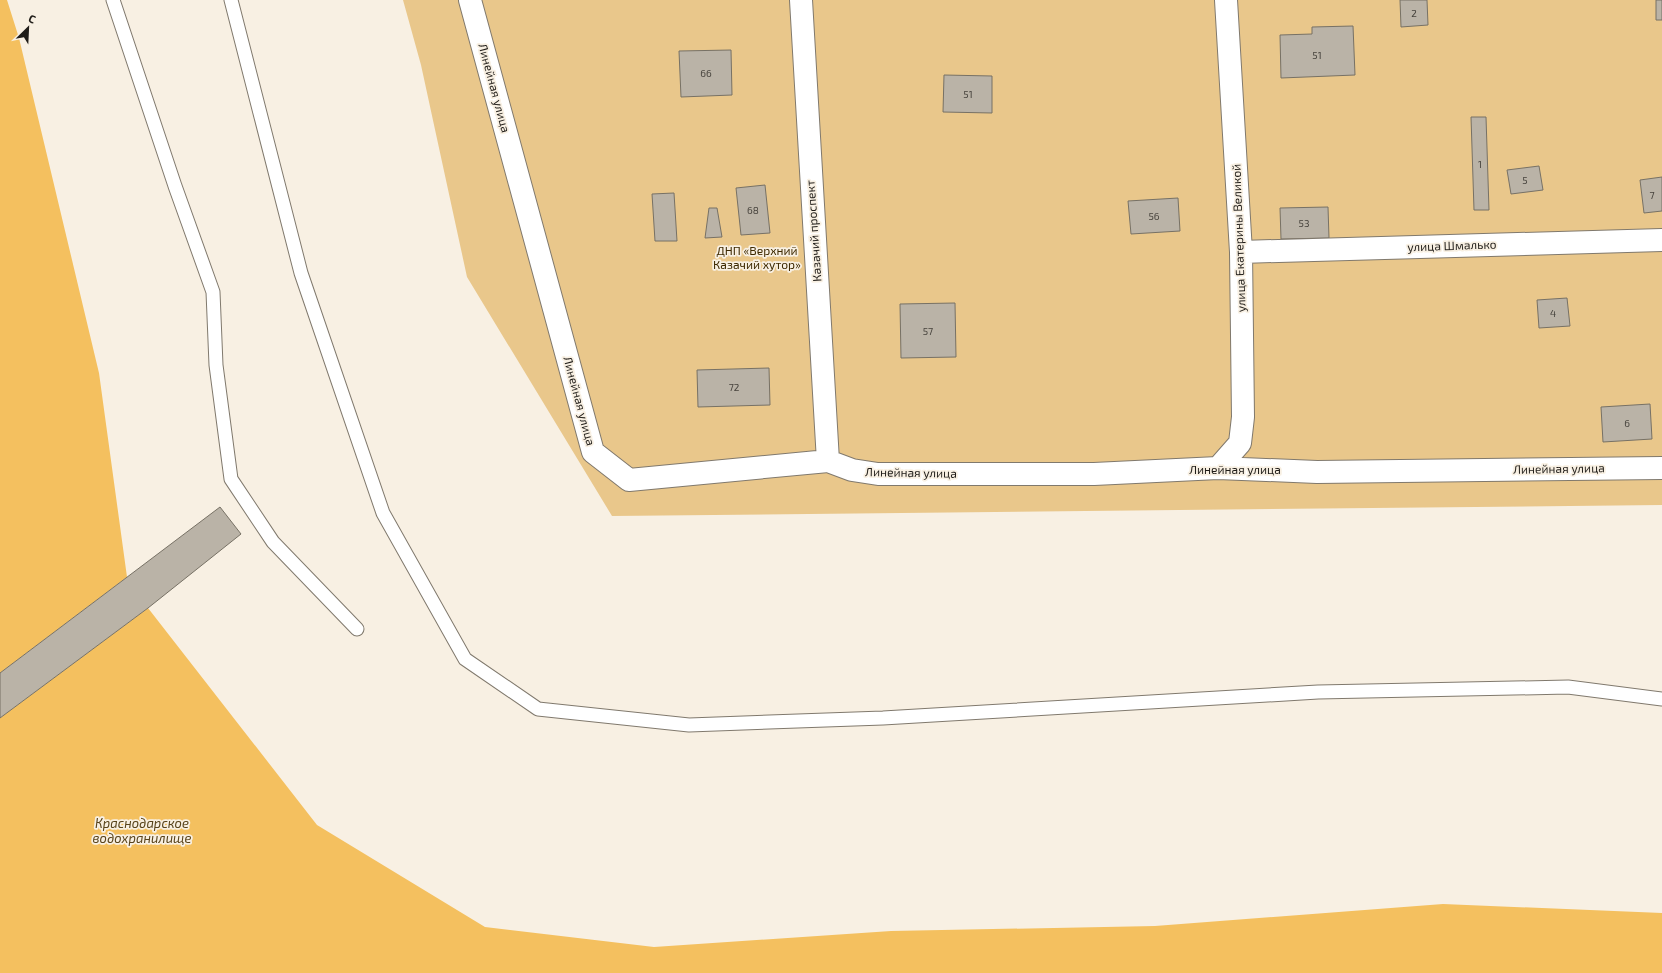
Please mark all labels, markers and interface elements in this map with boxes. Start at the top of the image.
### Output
house number: 2 [1411,7,1417,19]
north arrow [8,8,48,48]
text: С [27,11,38,26]
street label: Линейная улица [475,42,514,134]
house number: 51 [1312,49,1322,61]
house number: 66 [700,67,712,79]
house number: 51 [963,88,973,100]
house number: 1 [1478,158,1482,170]
street label: улица Екатерины Великой [1228,164,1249,313]
house number: 5 [1522,174,1528,186]
street label: Казачий проспект [802,180,824,282]
house number: 7 [1649,189,1655,201]
house number: 68 [747,204,759,216]
house number: 56 [1148,210,1160,222]
house number: 53 [1299,217,1309,229]
street label: улица Шмалько [1407,236,1497,255]
park label: ДНП «Верхний Казачий хутор» [713,243,801,272]
house number: 4 [1550,307,1556,319]
house number: 57 [923,325,933,337]
street label: Линейная улица [560,355,599,447]
house number: 72 [729,381,740,393]
house number: 6 [1624,417,1630,429]
street label: Линейная улица [1513,460,1605,477]
street label: Линейная улица [1189,462,1281,477]
street label: Линейная улица [865,464,957,481]
water label: Краснодарское водохранилище [93,815,191,846]

